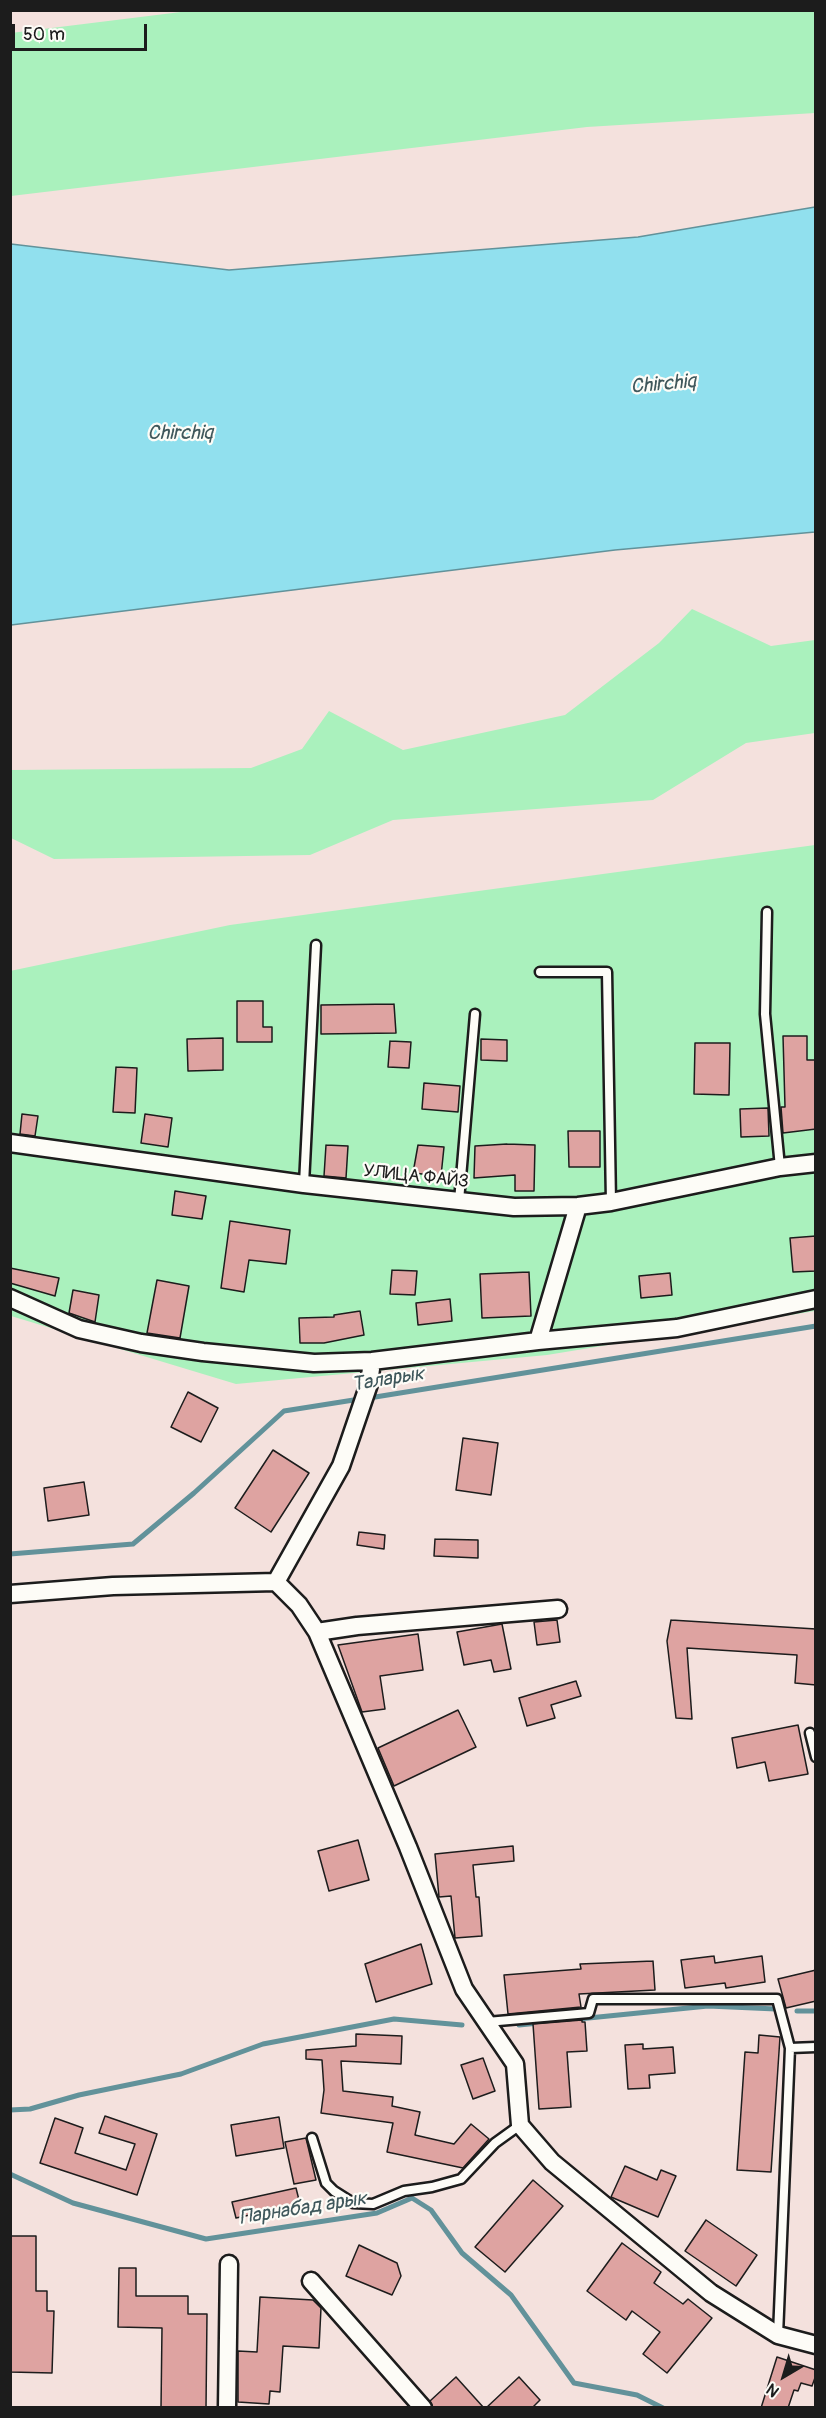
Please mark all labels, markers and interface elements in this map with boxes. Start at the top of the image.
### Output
scale bar [15,12,150,50]
text: 50 m [23,23,65,46]
water label: Chirchiq [629,370,697,400]
water label: Chirchiq [147,422,213,446]
street label: УЛИЦА ФАЙЗ [362,1161,470,1193]
water label: Таларык [350,1362,426,1398]
water label: Парнабад арык [238,2187,368,2231]
north arrow [754,2346,814,2406]
text: N [763,2379,783,2401]

